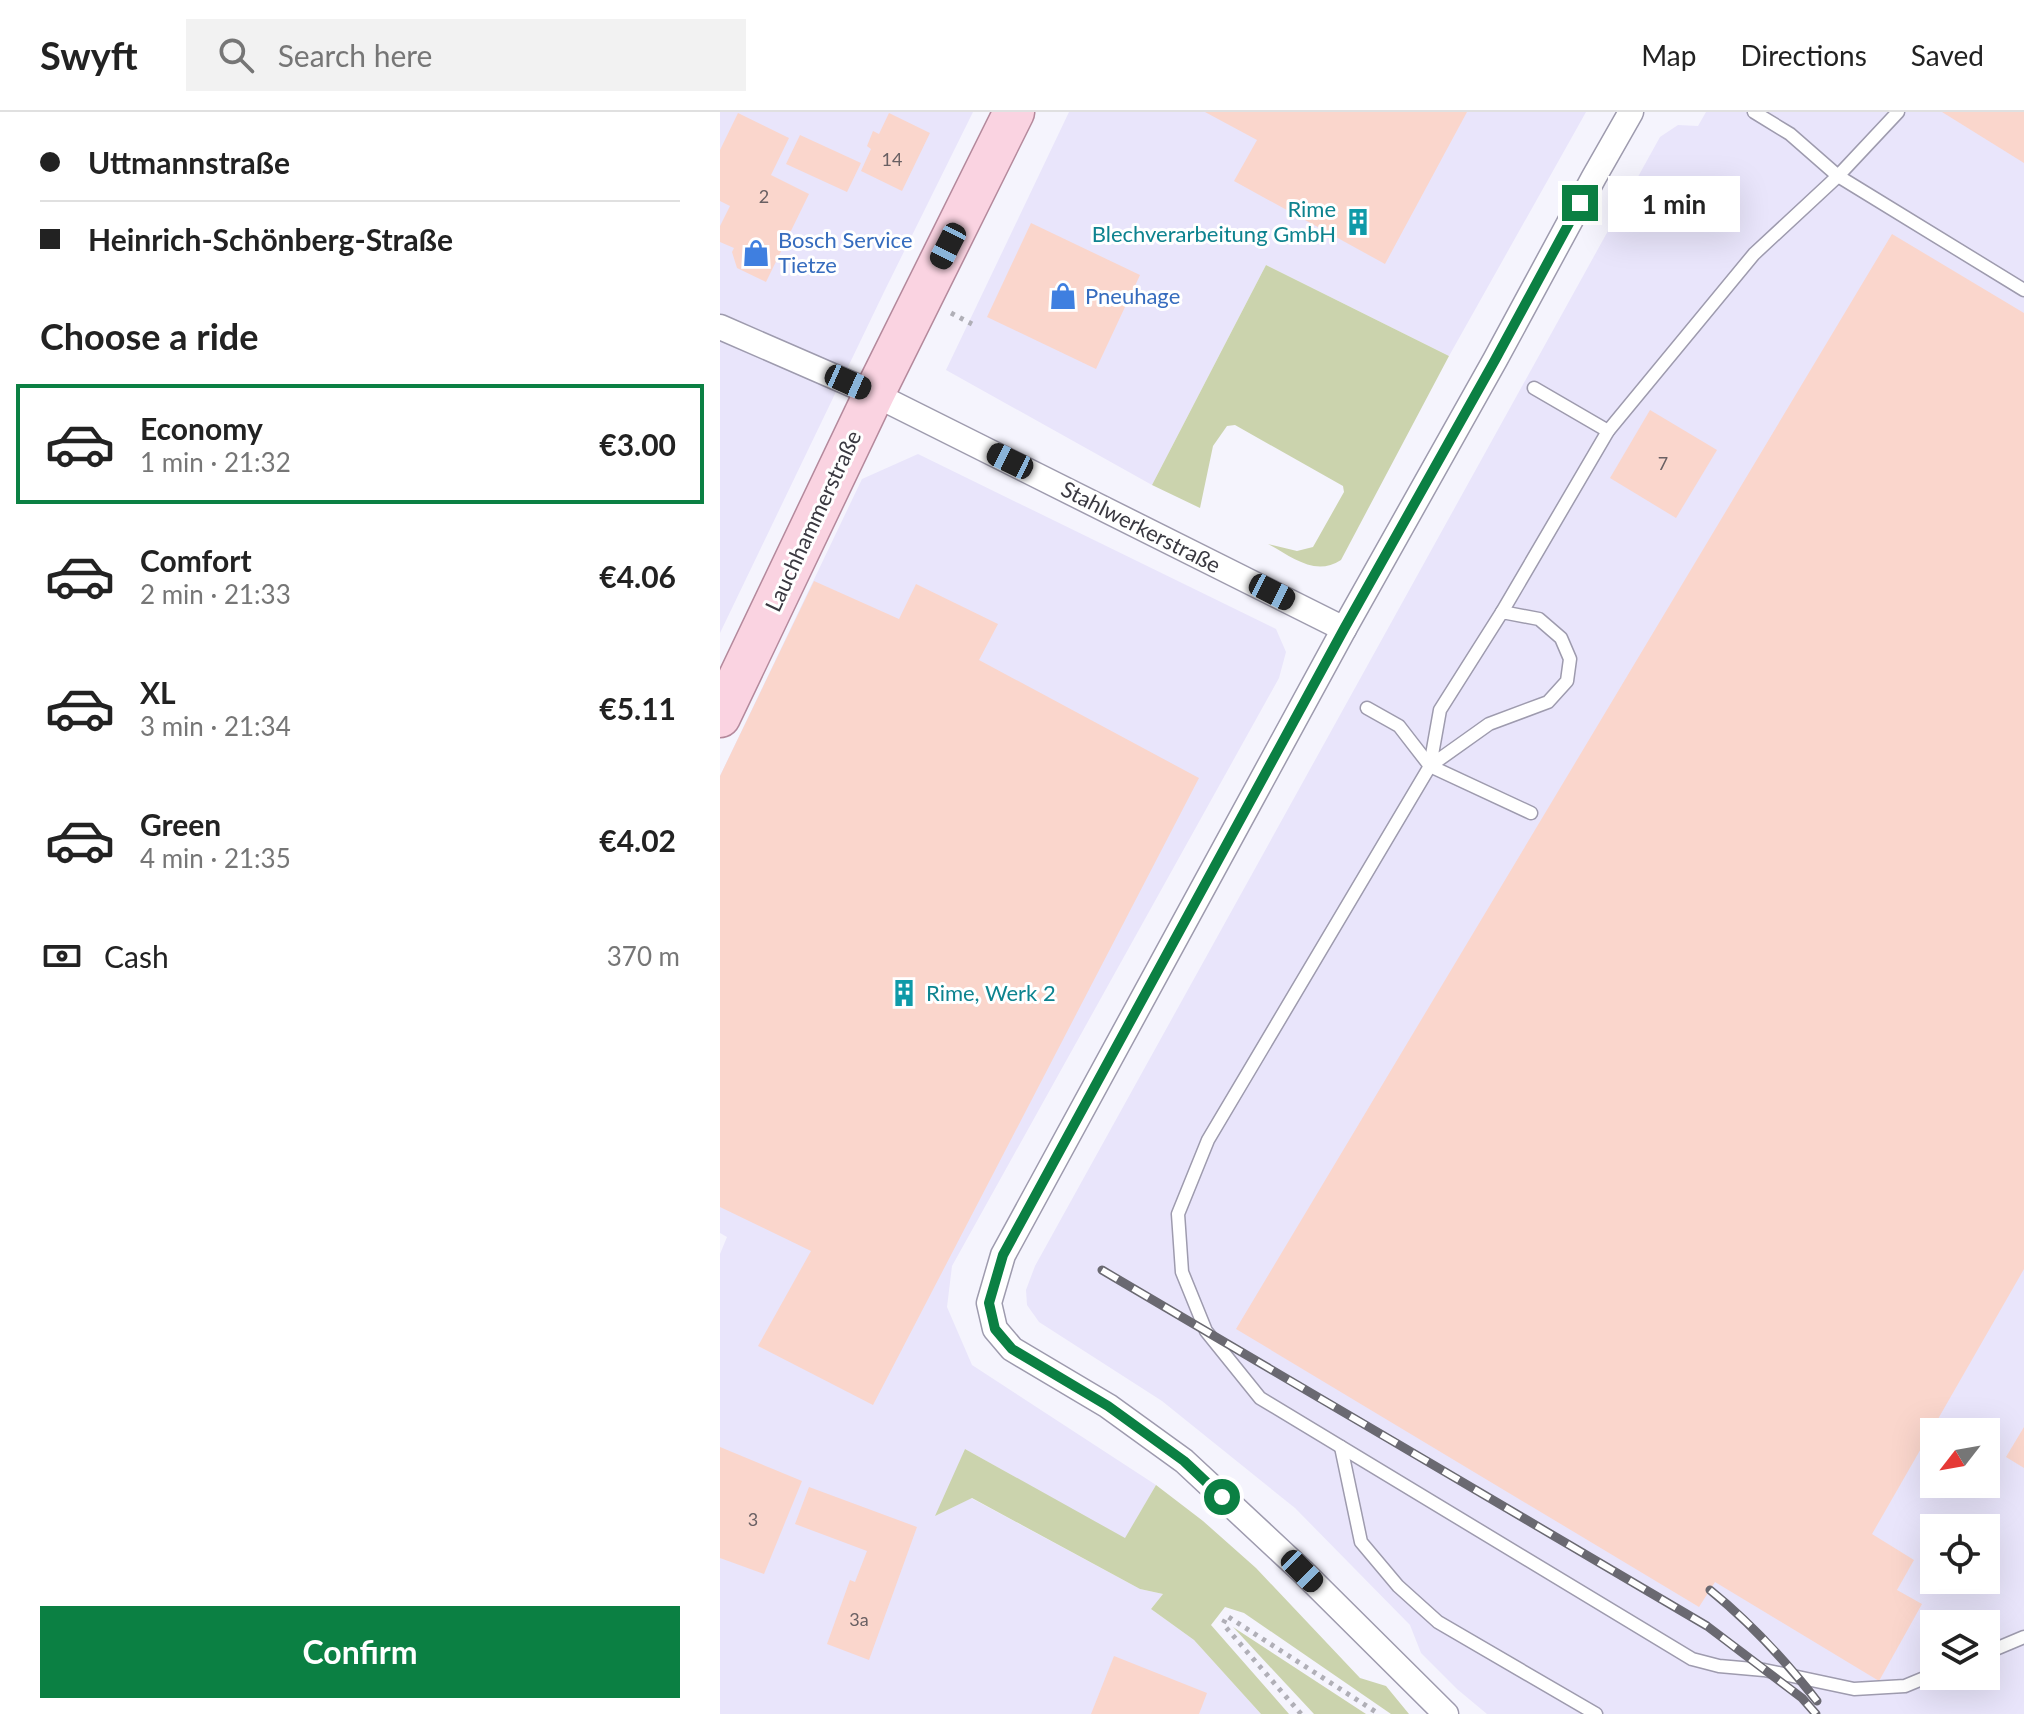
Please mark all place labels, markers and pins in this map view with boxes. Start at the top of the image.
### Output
place label: Rime Blechverarbeitung GmbH [1092,195,1336,247]
building icon: Rime Blechverarbeitung GmbH [1343,207,1373,237]
place label: Bosch Service Tietze [778,226,913,278]
shop icon: Bosch Service Tietze [741,238,771,268]
shop icon: Pneuhage [1048,281,1078,311]
place label: Pneuhage [1085,282,1180,309]
building icon: Rime, Werk 2 [889,978,919,1008]
place label: Rime, Werk 2 [926,979,1056,1006]

